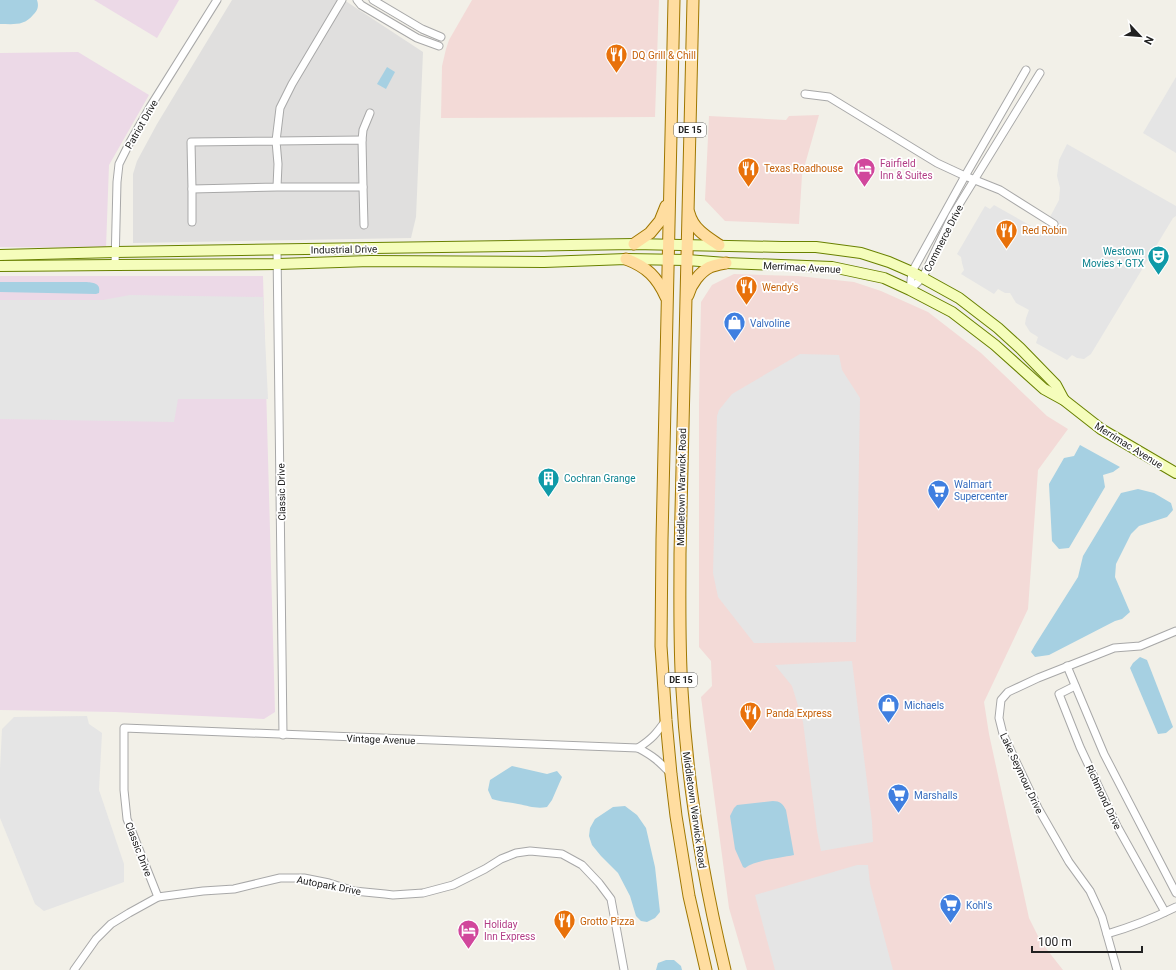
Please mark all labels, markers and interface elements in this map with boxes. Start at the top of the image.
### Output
north arrow [1120,16,1160,56]
text: N [1141,34,1156,47]
restaurant icon: DQ Grill & Chill [603,42,629,75]
place label: DQ Grill & Chill [632,50,696,61]
street label: Patriot Drive [123,98,160,151]
road number: DE 15 [674,123,706,137]
restaurant icon: Texas Roadhouse [735,155,761,188]
hotel icon: Fairfield Inn & Suites [852,156,878,189]
place label: Fairfield Inn & Suites [880,158,933,181]
place label: Texas Roadhouse [764,163,843,174]
street label: Commerce Drive [922,203,965,274]
restaurant icon: Red Robin [993,217,1019,250]
place label: Red Robin [1022,225,1067,236]
street label: Industrial Drive [311,243,377,256]
theatre icon: Westown Movies + GTX [1146,244,1172,277]
place label: Westown Movies + GTX [1082,246,1144,269]
street label: Merrimac Avenue [763,260,841,275]
restaurant icon: Wendy's [734,274,760,307]
place label: Wendy's [762,282,799,293]
shop icon: Valvoline [721,310,747,343]
place label: Valvoline [750,318,790,329]
street label: Merrimac Avenue [1093,420,1165,471]
street label: Middletown Warwick Road [675,428,688,546]
street label: Classic Drive [276,463,287,521]
building icon: Cochran Grange [536,465,562,498]
place label: Cochran Grange [564,473,635,484]
supermarket icon: Walmart Supercenter [925,477,951,510]
place label: Walmart Supercenter [954,479,1008,502]
road number: DE 15 [665,673,697,687]
shop icon: Michaels [875,692,901,725]
restaurant icon: Panda Express [738,700,764,733]
place label: Michaels [904,700,944,711]
place label: Panda Express [766,708,832,719]
street label: Lake Seymour Drive [998,731,1045,815]
street label: Vintage Avenue [346,733,416,746]
street label: Middletown Warwick Road [681,751,708,869]
street label: Richmond Drive [1084,763,1123,831]
supermarket icon: Marshalls [885,782,911,815]
place label: Marshalls [914,790,958,801]
street label: Classic Drive [123,820,154,878]
street label: Autopark Drive [296,874,362,897]
supermarket icon: Kohl's [938,892,964,925]
place label: Kohl's [966,900,992,911]
restaurant icon: Grotto Pizza [552,908,578,941]
place label: Grotto Pizza [580,916,635,927]
hotel icon: Holiday Inn Express [456,917,482,950]
place label: Holiday Inn Express [484,919,535,942]
scale bar [1032,928,1142,954]
text: 100 m [1038,935,1072,949]

